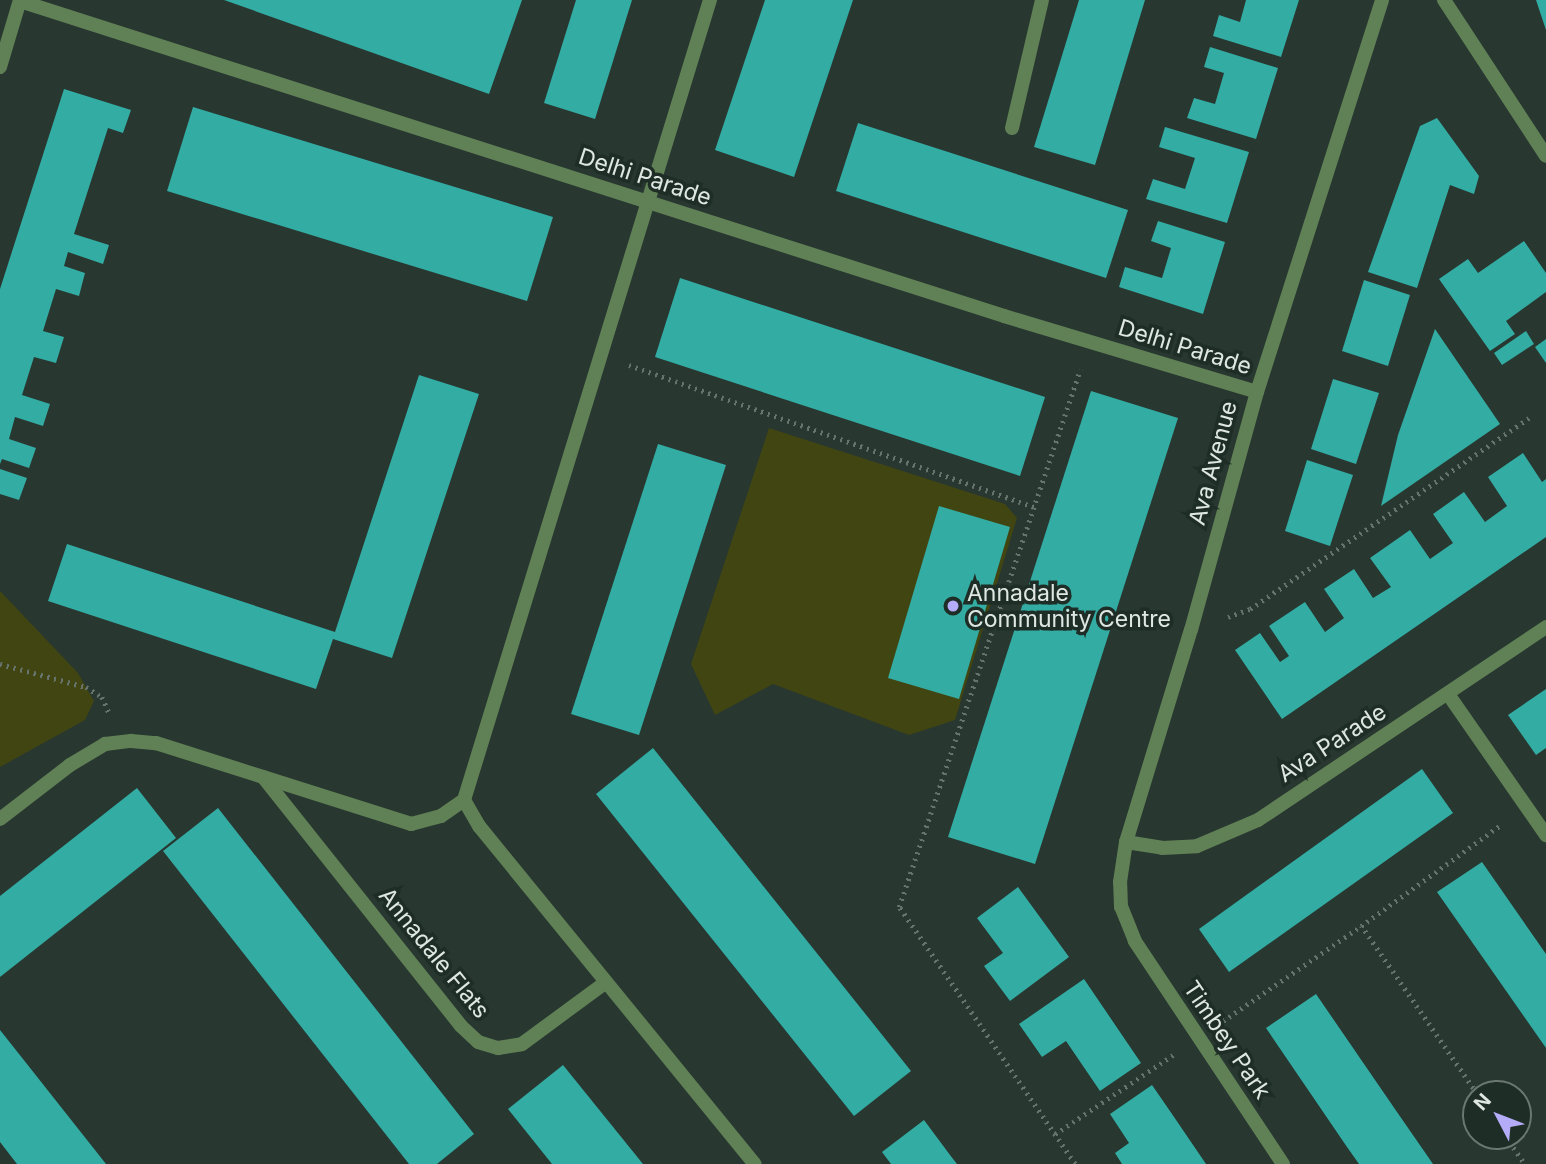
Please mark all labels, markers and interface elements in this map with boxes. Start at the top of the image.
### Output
street label: Delhi Parade [575,143,715,211]
street label: Delhi Parade [1115,314,1255,380]
street label: Ava Avenue [1183,398,1243,528]
place label: Annadale Community Centre [967,579,1171,633]
marker: Annadale Community Centre [945,598,961,614]
street label: Ava Parade [1273,698,1391,788]
street label: Annadale Flats [373,882,495,1024]
street label: Timbey Park [1177,976,1277,1104]
north arrow [1462,1080,1532,1150]
text: N [1469,1089,1496,1115]

